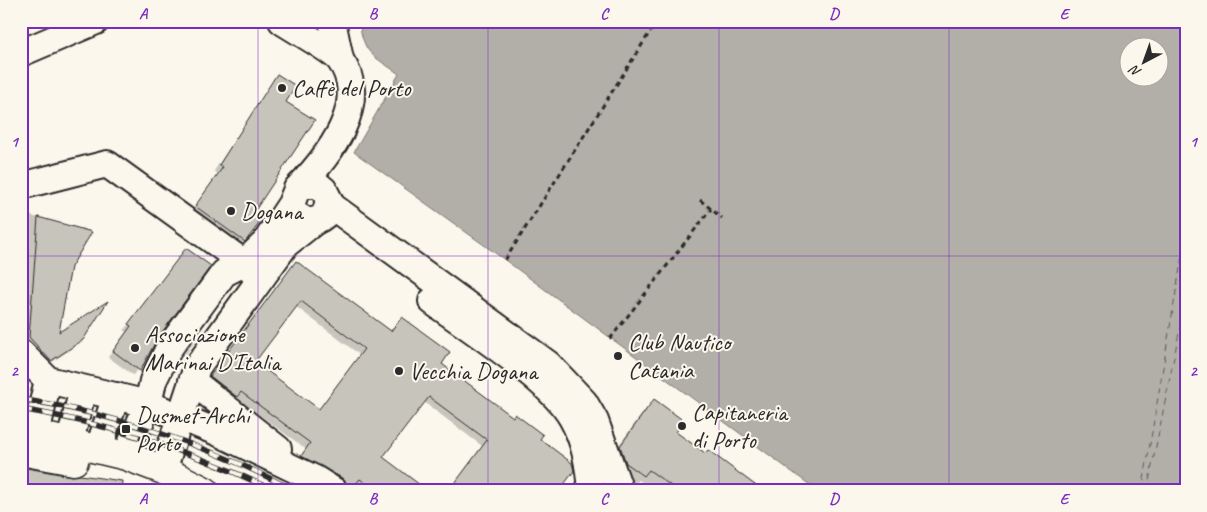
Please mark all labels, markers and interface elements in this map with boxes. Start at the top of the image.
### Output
text: A [139,4,149,24]
text: B [369,4,379,24]
text: C [600,4,610,24]
text: D [829,4,840,24]
text: E [1060,4,1071,24]
north arrow [1120,38,1170,88]
text: N [1125,61,1145,81]
place label: Caffè del Porto [292,73,412,103]
marker: Caffè del Porto [276,82,288,94]
text: 1 [10,132,19,152]
text: 1 [1189,132,1198,152]
place label: Dogana [241,196,305,226]
marker: Dogana [225,205,237,217]
place label: Associazione Marinai D'Italia [145,319,282,377]
place label: Club Nautico Catania [628,327,733,385]
marker: Associazione Marinai D'Italia [129,342,141,354]
marker: Club Nautico Catania [612,350,624,362]
place label: Vecchia Dogana [409,356,539,386]
text: 2 [10,361,19,381]
text: 2 [1189,361,1198,381]
marker: Vecchia Dogana [393,365,405,377]
place label: Capitaneria di Porto [692,397,789,455]
place label: Dusmet-Archi Porto [136,400,252,458]
marker: Capitaneria di Porto [676,420,688,432]
marker: Dusmet-Archi Porto [120,423,132,435]
text: A [139,489,149,509]
text: B [369,489,379,509]
text: C [600,489,610,509]
text: D [829,489,840,509]
text: E [1060,489,1071,509]

